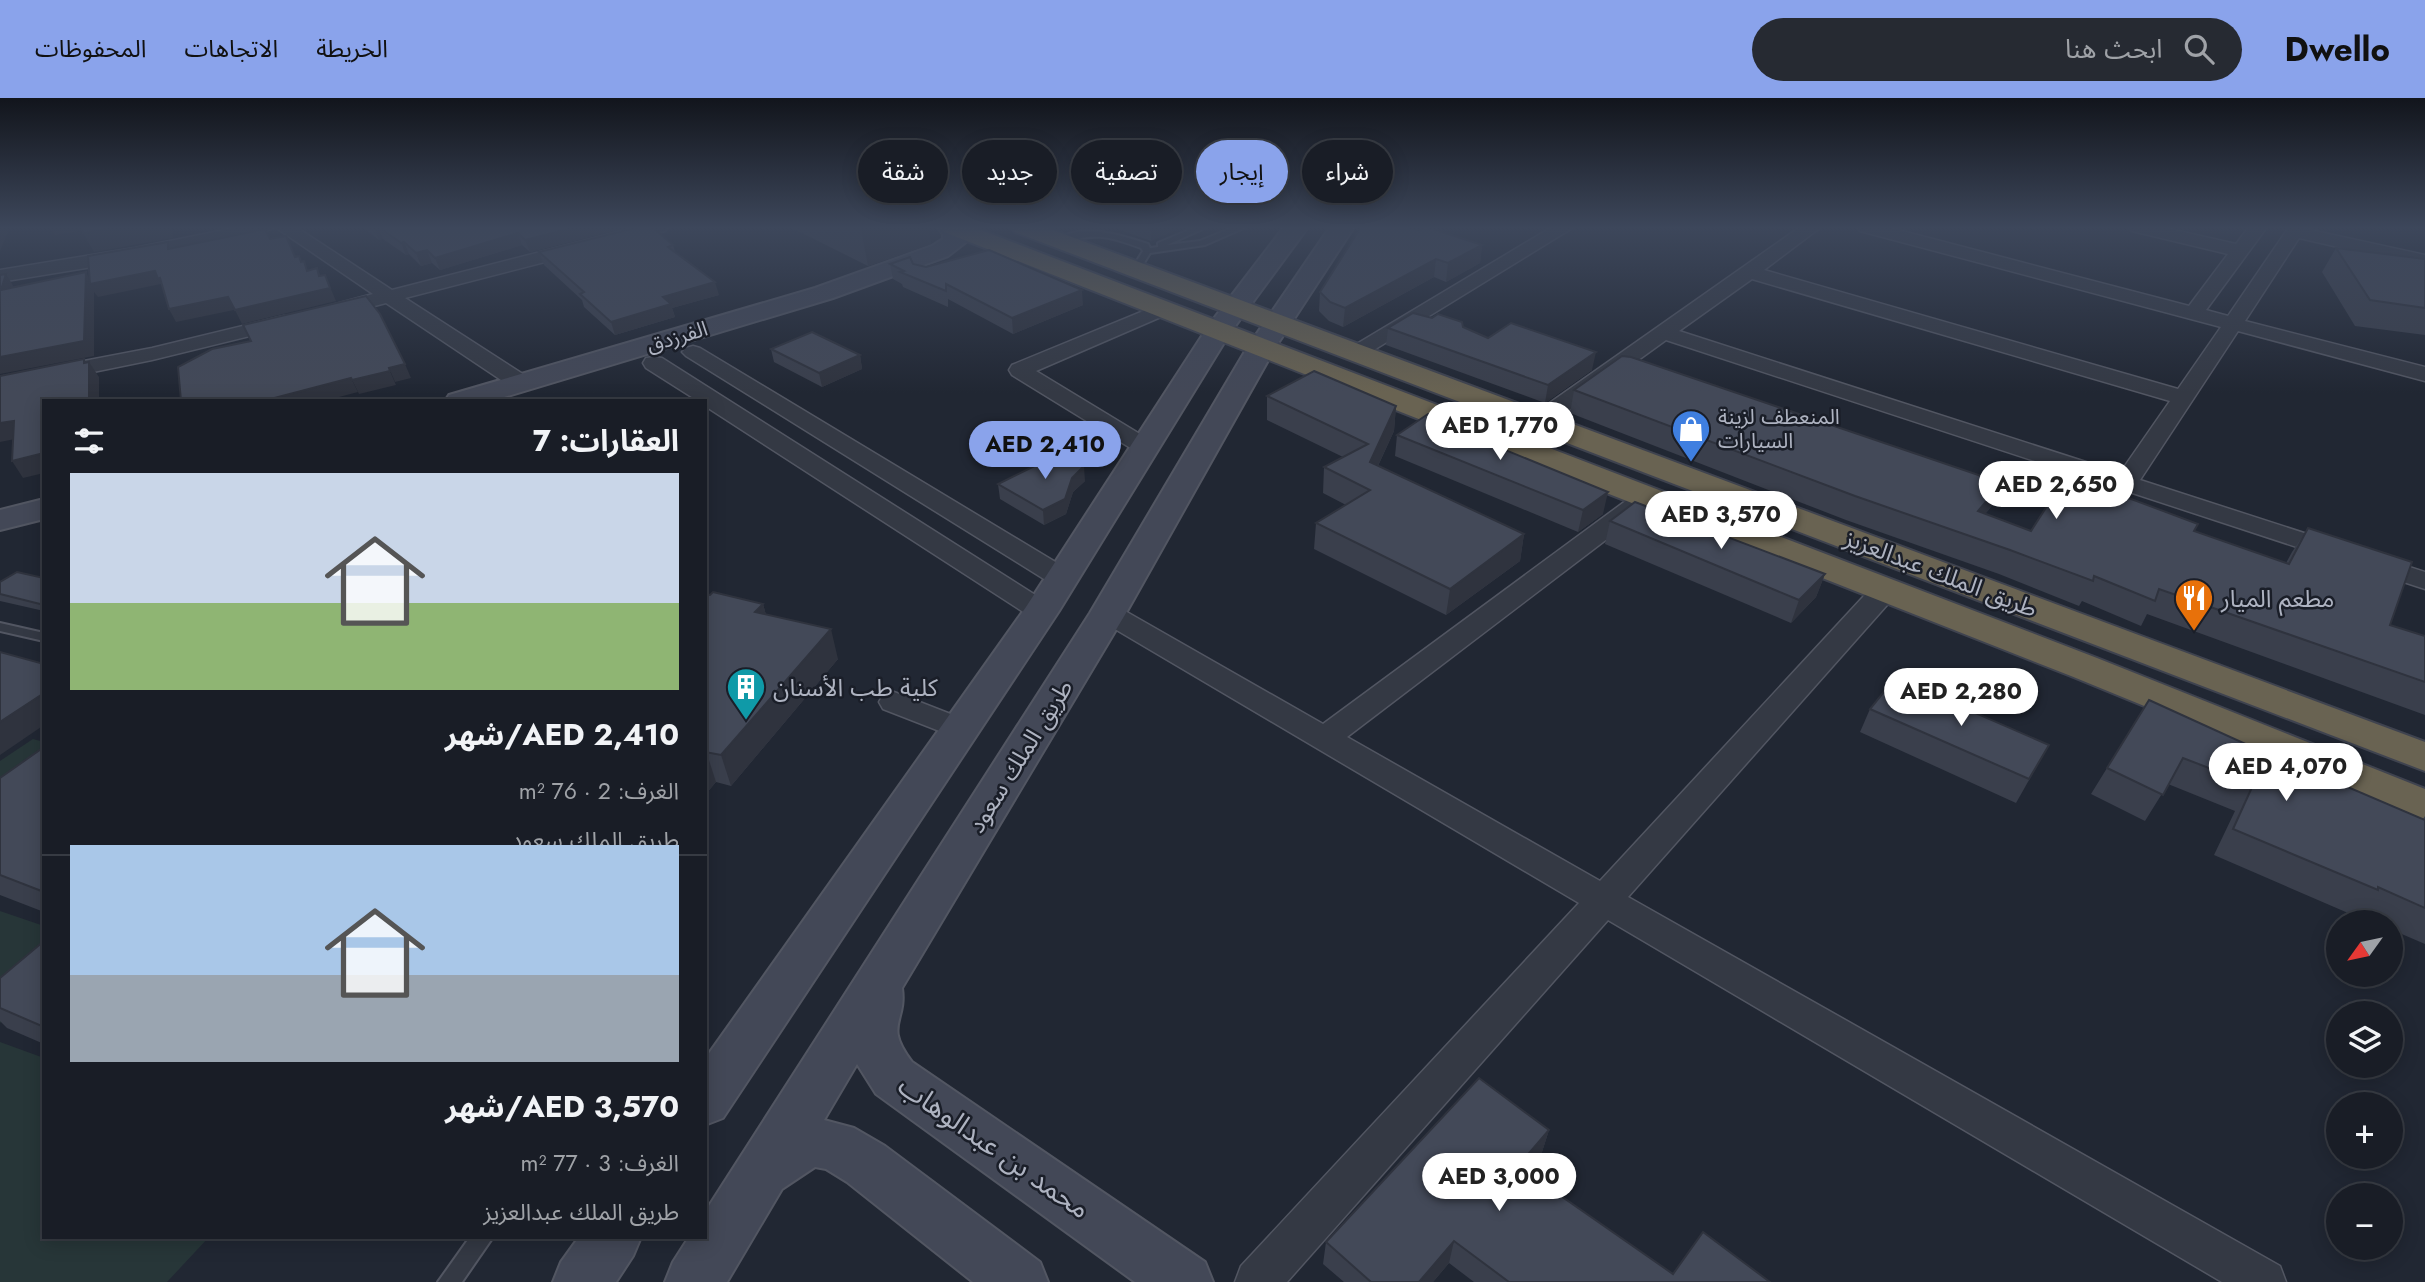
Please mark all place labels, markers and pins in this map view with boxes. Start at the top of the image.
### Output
pin: AED 1,770 [1420,402,1580,462]
place label: المنعطف لزينة السيارات [1718,402,1840,456]
shop icon: المنعطف لزينة السيارات [1670,408,1712,463]
pin: AED 2,410 [965,422,1125,481]
pin: AED 2,650 [1976,462,2136,521]
pin: AED 3,570 [1641,491,1801,551]
restaurant icon: مطعم الميار [2173,577,2215,632]
place label: مطعم الميار [2220,581,2334,616]
building icon: كلية طب الأسنان [725,666,767,721]
pin: AED 2,280 [1881,668,2041,728]
place label: كلية طب الأسنان [773,670,939,705]
pin: AED 4,070 [2206,744,2366,803]
pin: AED 3,000 [1419,1154,1579,1213]

